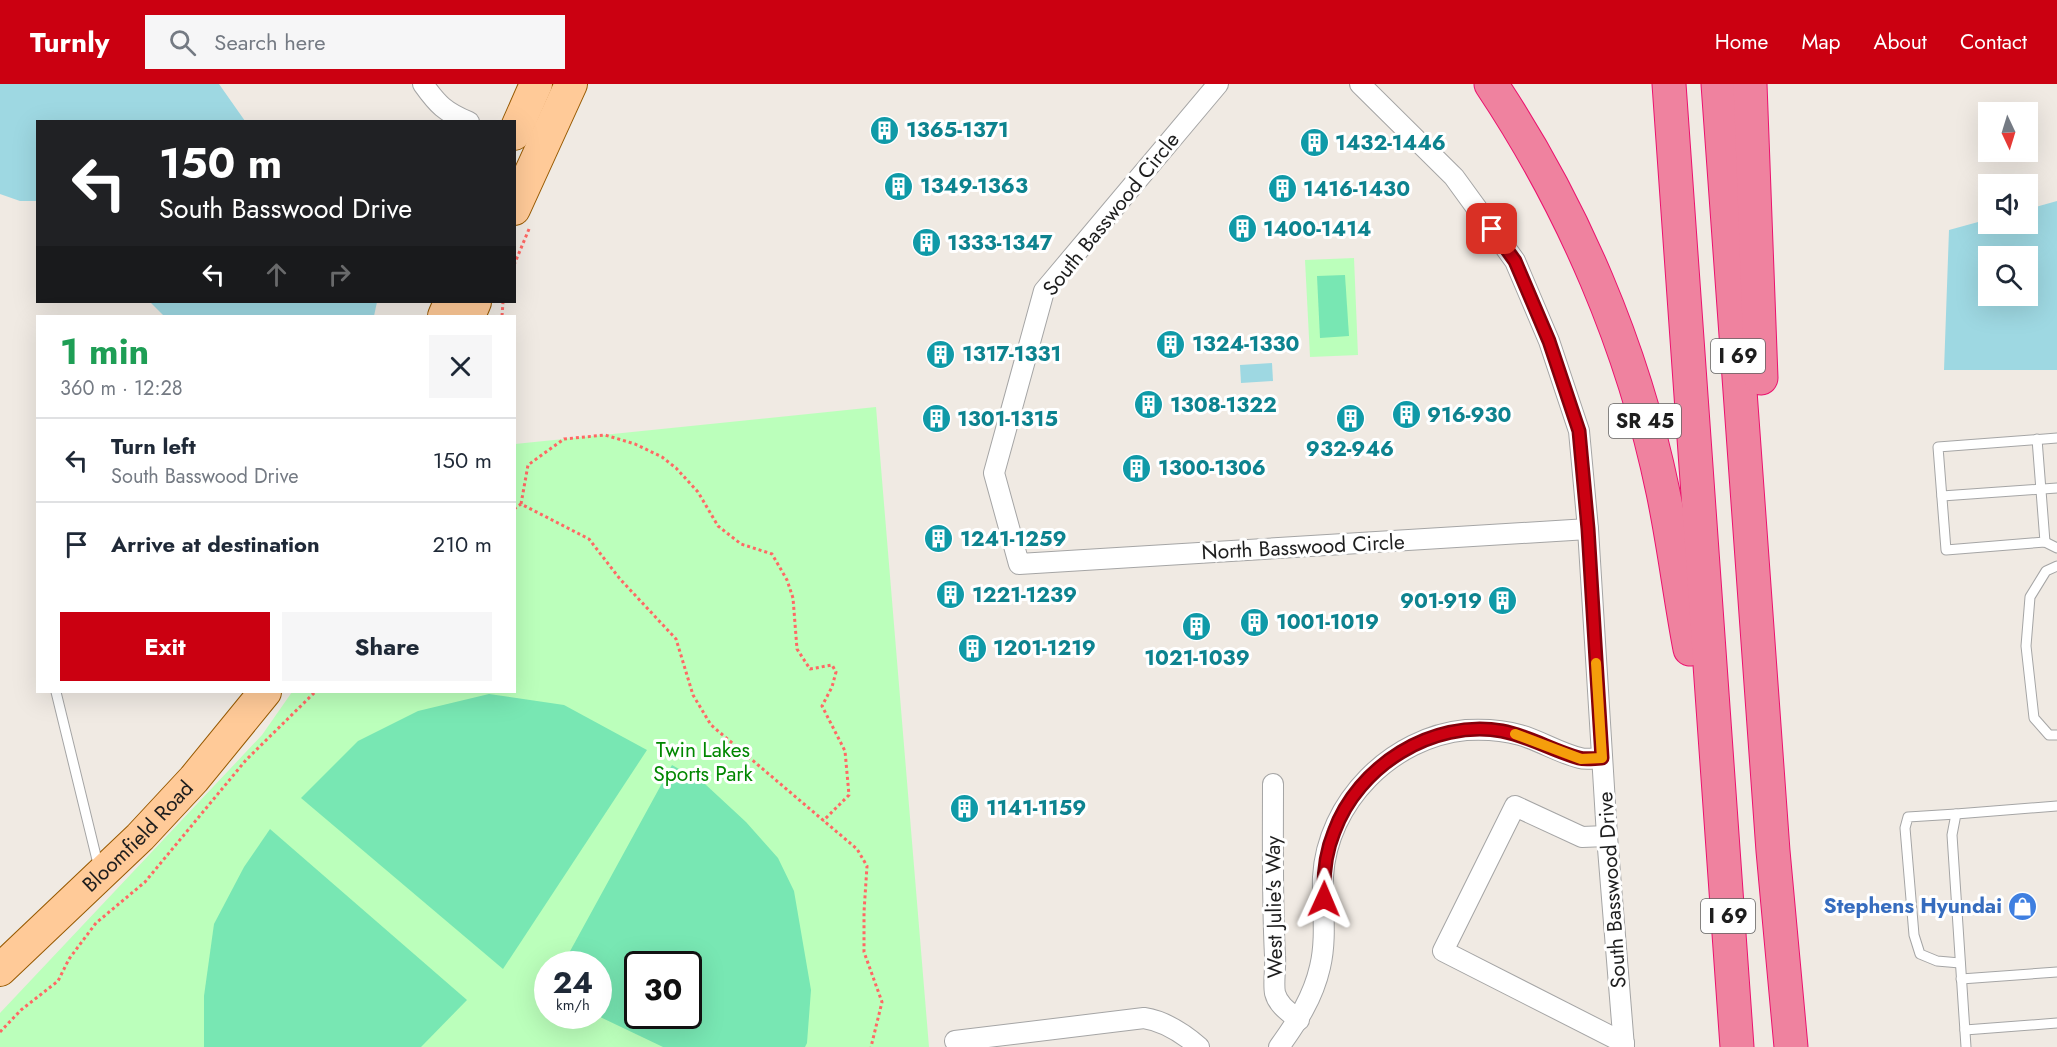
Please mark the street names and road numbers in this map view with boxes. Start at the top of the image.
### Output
street label: South Basswood Circle [1036,126,1187,302]
road number: I 69 [1711,339,1765,373]
road number: SR 45 [1609,404,1681,438]
street label: North Basswood Circle [1201,527,1406,567]
street label: Bloomfield Road [76,774,200,899]
street label: South Basswood Drive [1590,791,1634,989]
street label: West Julie's Way [1258,835,1290,979]
road number: I 69 [1701,899,1755,933]

